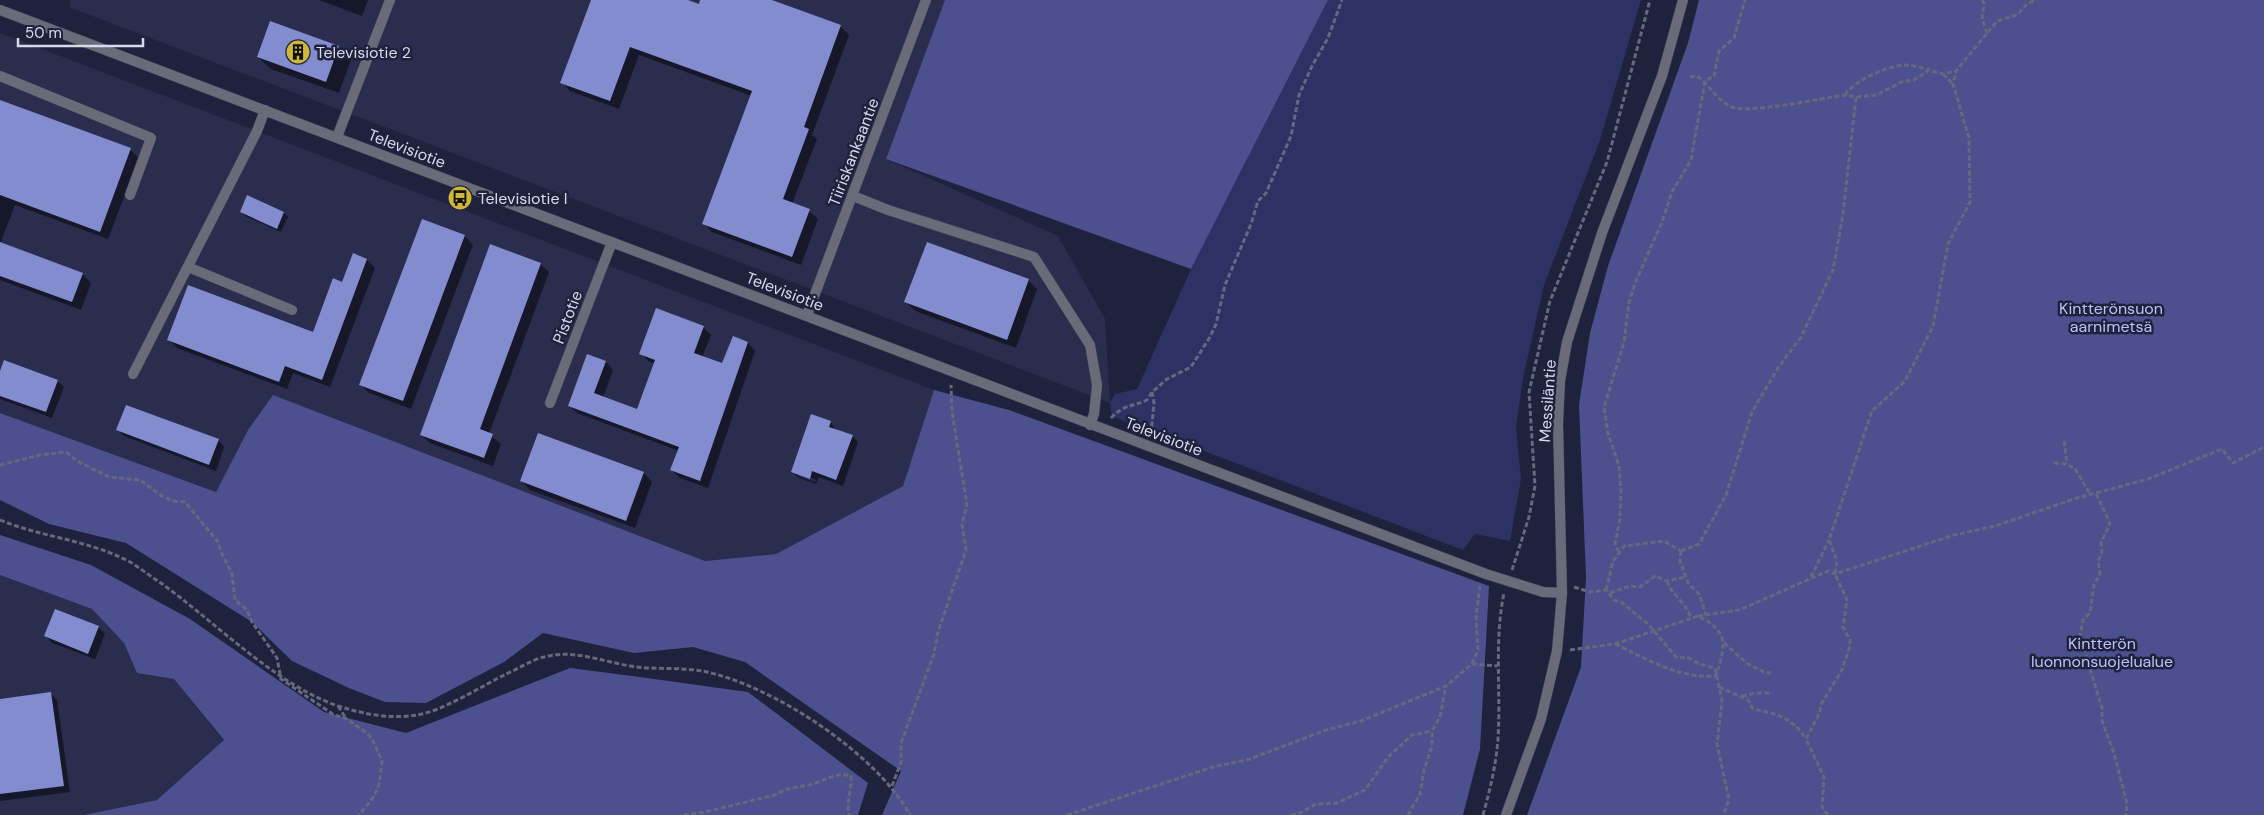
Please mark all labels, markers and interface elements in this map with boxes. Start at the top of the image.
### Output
scale bar [18,15,142,47]
text: 50 m [25,23,62,43]
building icon: Televisiotie 2 [285,39,311,65]
place label: Televisiotie 2 [316,42,411,63]
street label: Tiiriskankaantie [823,95,884,209]
street label: Televisiotie [365,124,449,173]
bus stop icon: Televisiotie I [447,185,473,211]
place label: Televisiotie I [478,188,567,209]
street label: Televisiotie [743,267,827,316]
street label: Pistotie [548,288,587,347]
park label: Kintterönsuon aarnimetsä [2059,298,2163,337]
street label: Messiläntie [1534,359,1561,443]
street label: Televisiotie [1122,412,1206,461]
park label: Kintterön luonnonsuojelualue [2031,633,2173,672]

